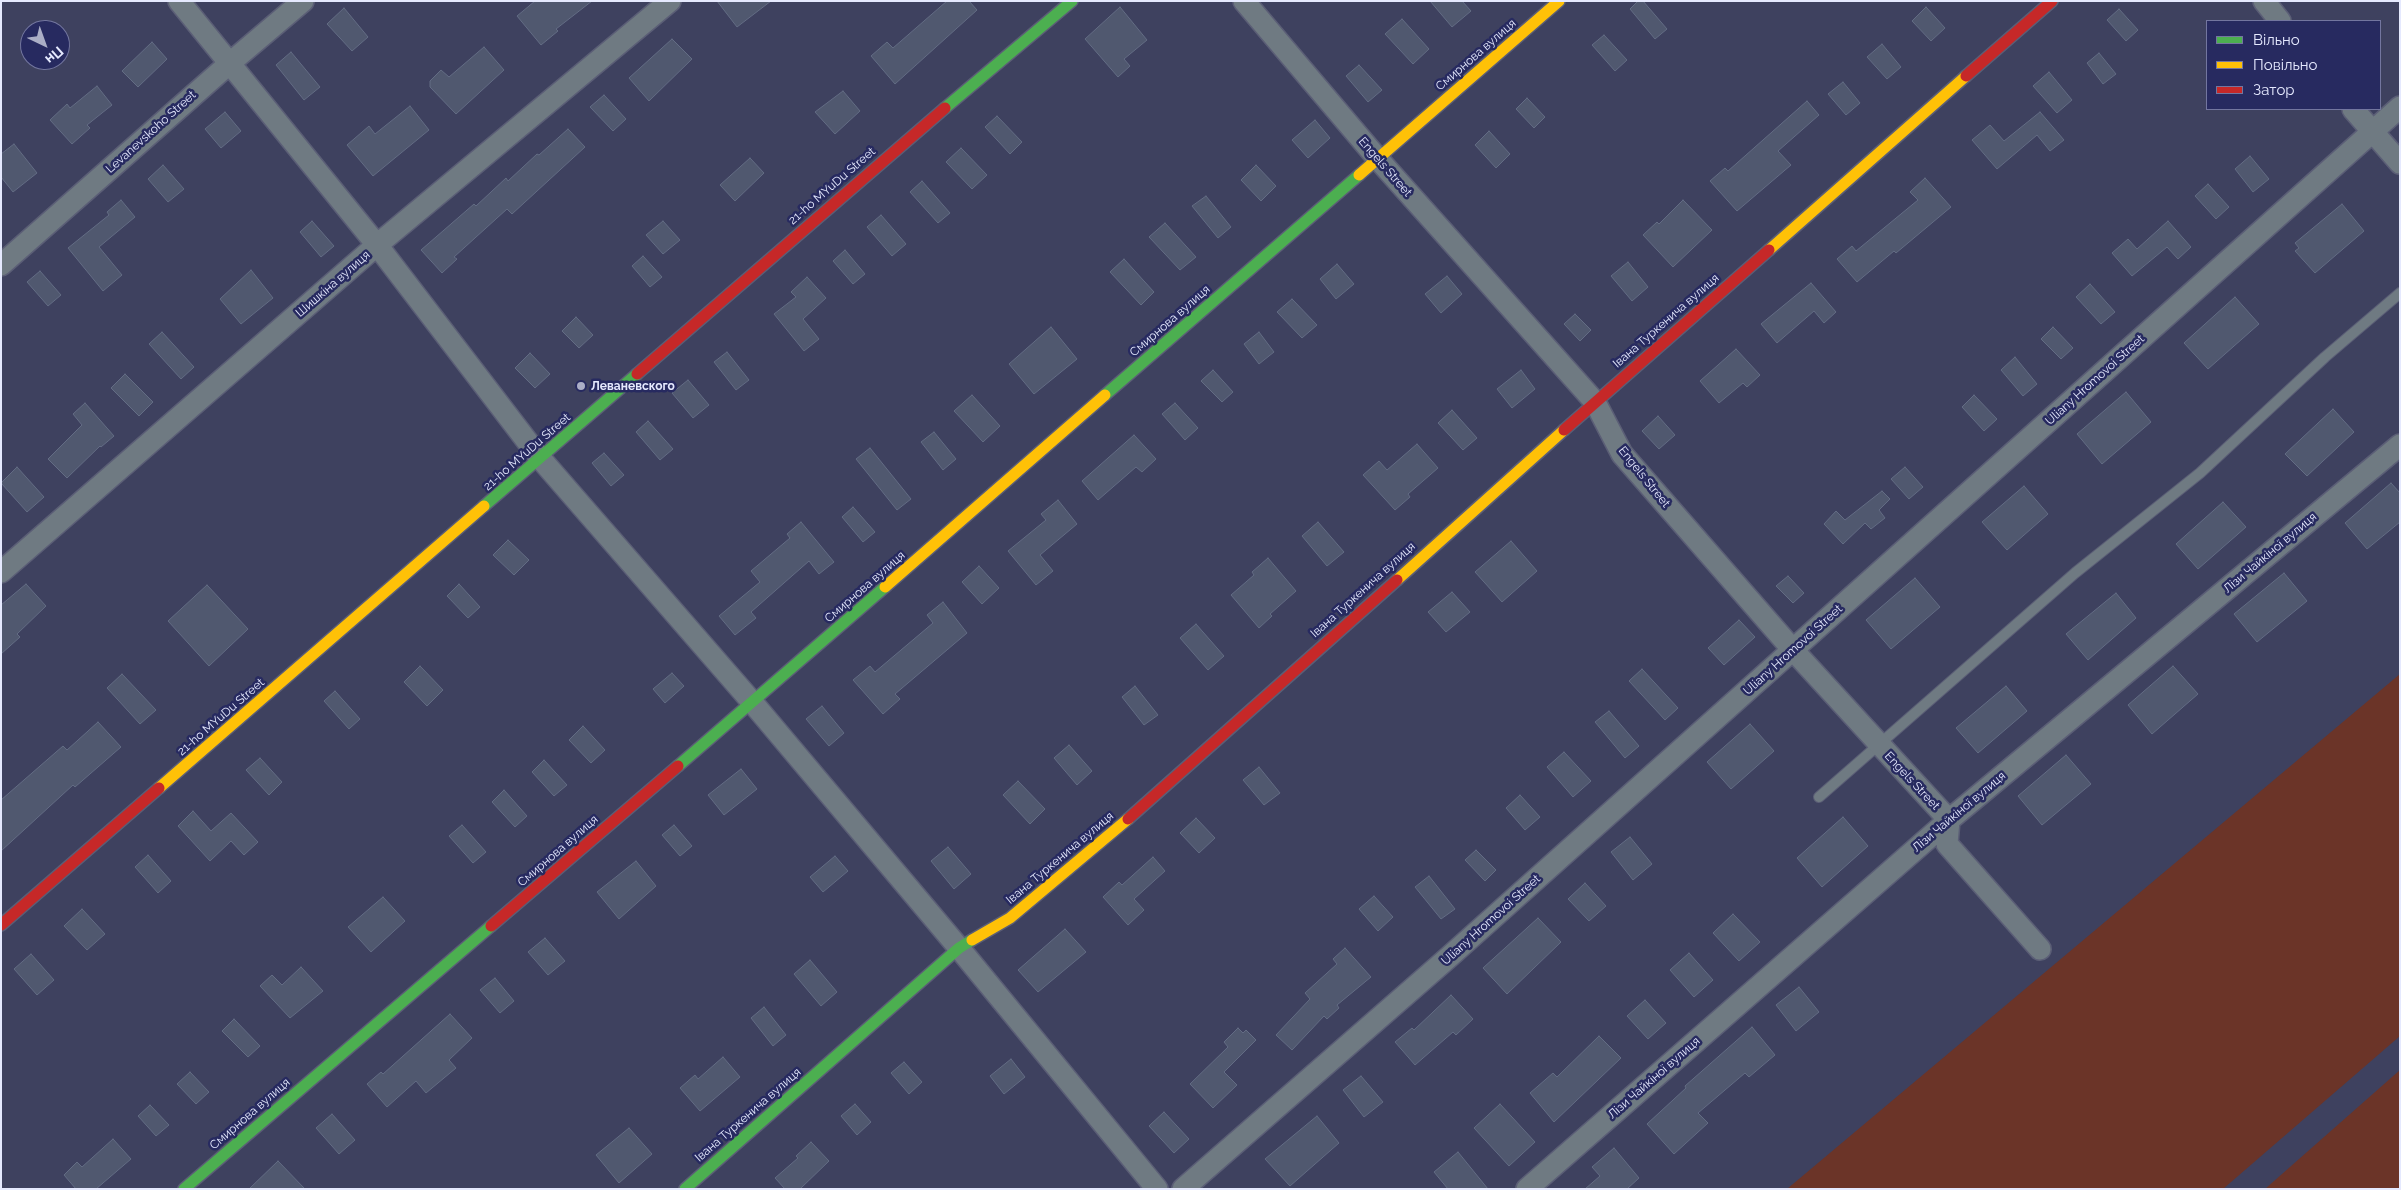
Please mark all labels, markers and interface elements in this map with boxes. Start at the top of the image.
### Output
street label: Смирнова вулиця [1433,16,1519,94]
north arrow [20,20,70,70]
legend [2206,20,2381,110]
text: Вільно [2253,31,2300,49]
text: Пн [42,43,67,68]
text: Повільно [2253,56,2317,74]
text: Затор [2253,81,2295,99]
street label: Levanevskoho Street [103,88,199,176]
street label: Engels Street [1355,134,1415,200]
street label: 21-ho MYuDu Street [786,144,878,228]
street label: Шишкіна вулиця [293,248,373,320]
street label: Івана Туркенича вулиця [1610,271,1722,371]
street label: Смирнова вулиця [1127,282,1213,360]
street label: Uliany Hromovoi Street [2043,332,2147,428]
place label: Леваневского [591,379,675,393]
marker: Леваневского [575,380,587,392]
street label: 21-ho MYuDu Street [481,410,573,494]
street label: Engels Street [1615,444,1673,510]
street label: Лізи Чайкіної вулиця [2220,510,2320,596]
street label: Івана Туркенича вулиця [1308,539,1418,641]
street label: Смирнова вулиця [822,548,908,626]
street label: Uliany Hromovoi Street [1741,602,1845,698]
street label: 21-ho MYuDu Street [175,675,267,759]
street label: Engels Street [1881,749,1943,813]
street label: Лізи Чайкіної вулиця [1909,769,2009,855]
street label: Івана Туркенича вулиця [1003,809,1117,907]
street label: Смирнова вулиця [515,812,601,890]
street label: Uliany Hromovoi Street [1439,872,1543,968]
street label: Лізи Чайкіної вулиця [1605,1034,1703,1122]
street label: Івана Туркенича вулиця [692,1065,804,1165]
street label: Смирнова вулиця [207,1075,293,1153]

